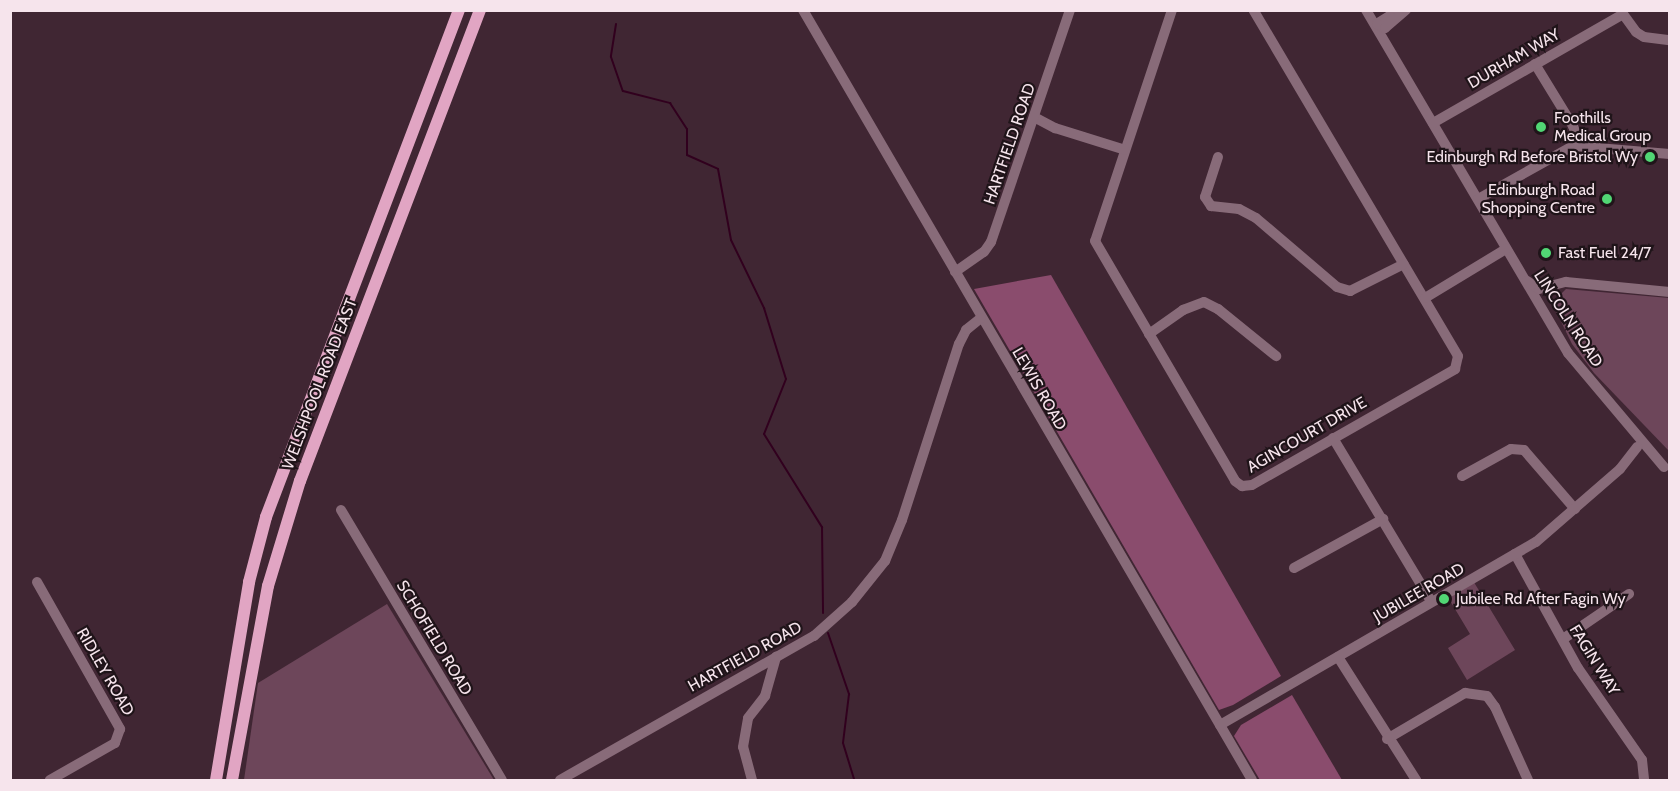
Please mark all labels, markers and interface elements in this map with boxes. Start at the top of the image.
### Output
street label: DURHAM WAY [1465,25,1563,93]
street label: HARTFIELD ROAD [980,81,1040,207]
place label: Foothills Medical Group [1554,108,1651,146]
marker: Foothills Medical Group [1532,118,1550,136]
place label: Edinburgh Rd Before Bristol Wy [1426,147,1638,167]
marker: Edinburgh Rd Before Bristol Wy [1643,150,1657,164]
place label: Edinburgh Road Shopping Centre [1481,180,1595,218]
marker: Edinburgh Road Shopping Centre [1600,192,1614,206]
place label: Fast Fuel 24/7 [1558,243,1651,263]
marker: Fast Fuel 24/7 [1539,246,1553,260]
street label: LINCOLN ROAD [1530,267,1606,371]
street label: WELSHPOOL ROAD EAST [279,296,361,472]
street label: LEWIS ROAD [1008,344,1070,434]
street label: AGINCOURT DRIVE [1244,393,1370,477]
street label: JUBILEE ROAD [1370,559,1468,627]
street label: SCHOFIELD ROAD [392,577,476,699]
place label: Jubilee Rd After Fagin Wy [1456,589,1626,609]
marker: Jubilee Rd After Fagin Wy [1437,592,1451,606]
street label: HARTFIELD ROAD [685,618,805,696]
street label: FAGIN WAY [1565,621,1623,699]
street label: RIDLEY ROAD [72,625,138,719]

